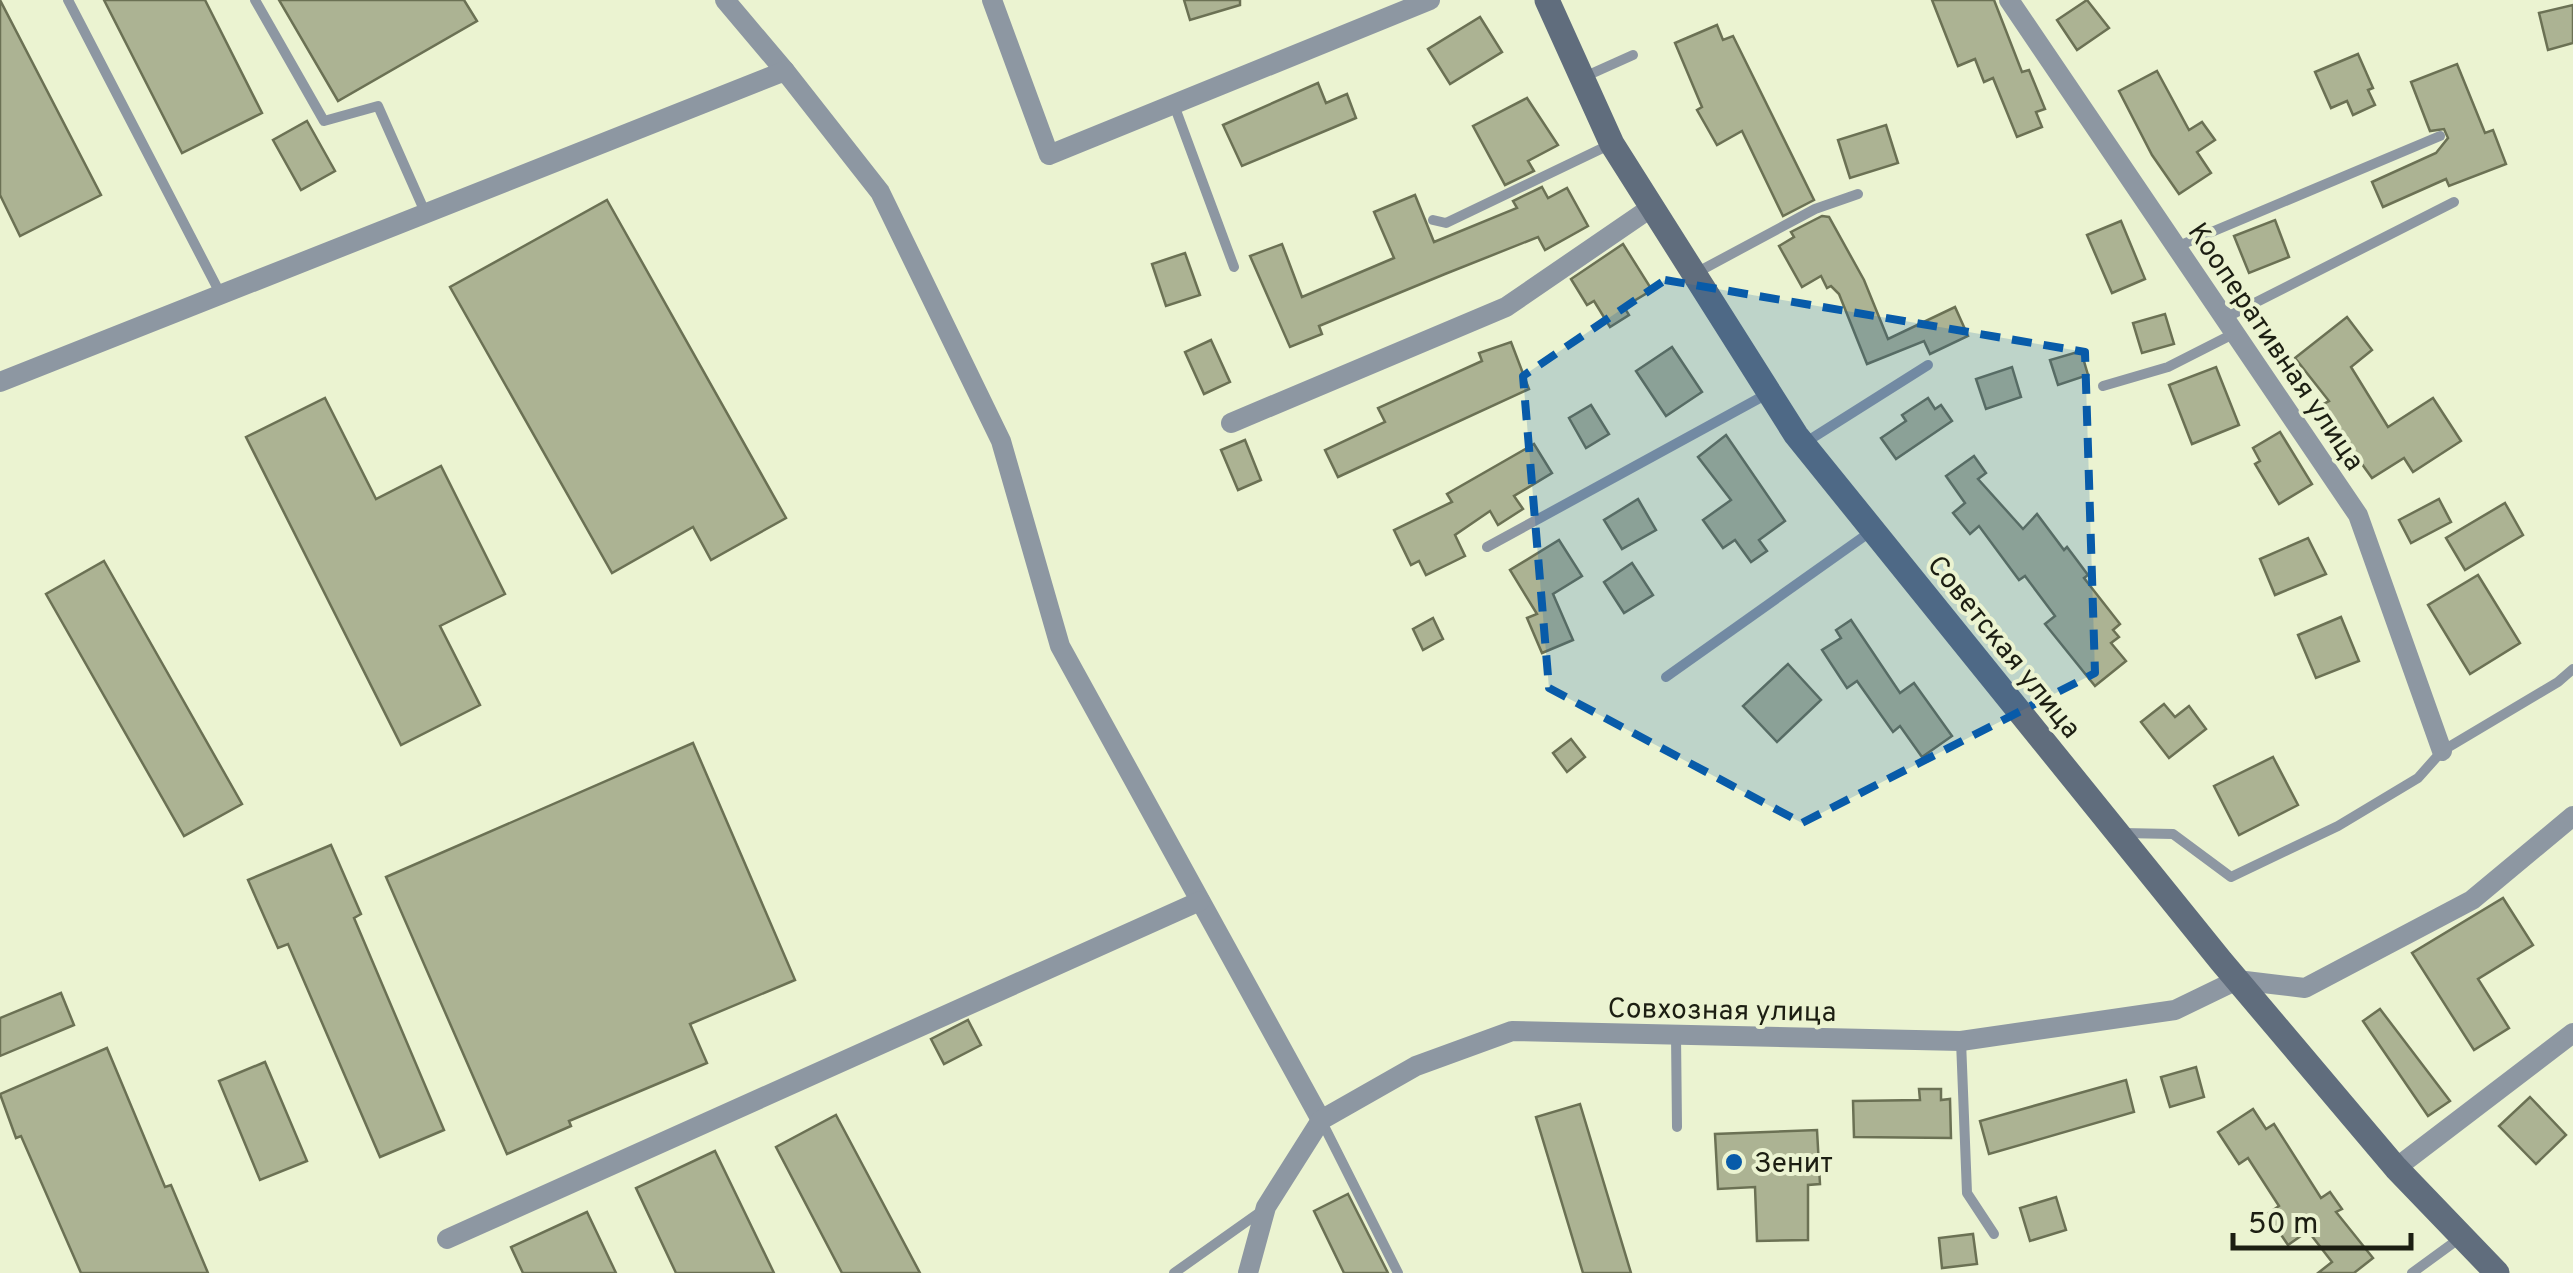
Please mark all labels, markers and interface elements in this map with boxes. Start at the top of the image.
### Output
street label: Кооперативная улица [2178,217,2371,479]
street label: Советская улица [1918,549,2088,747]
street label: Совхозная улица [1607,992,1837,1032]
place label: Зенит [1754,1147,1833,1183]
marker: Зенит [1723,1151,1745,1173]
scale bar [2233,1188,2410,1250]
text: 50 m [2248,1207,2318,1244]

